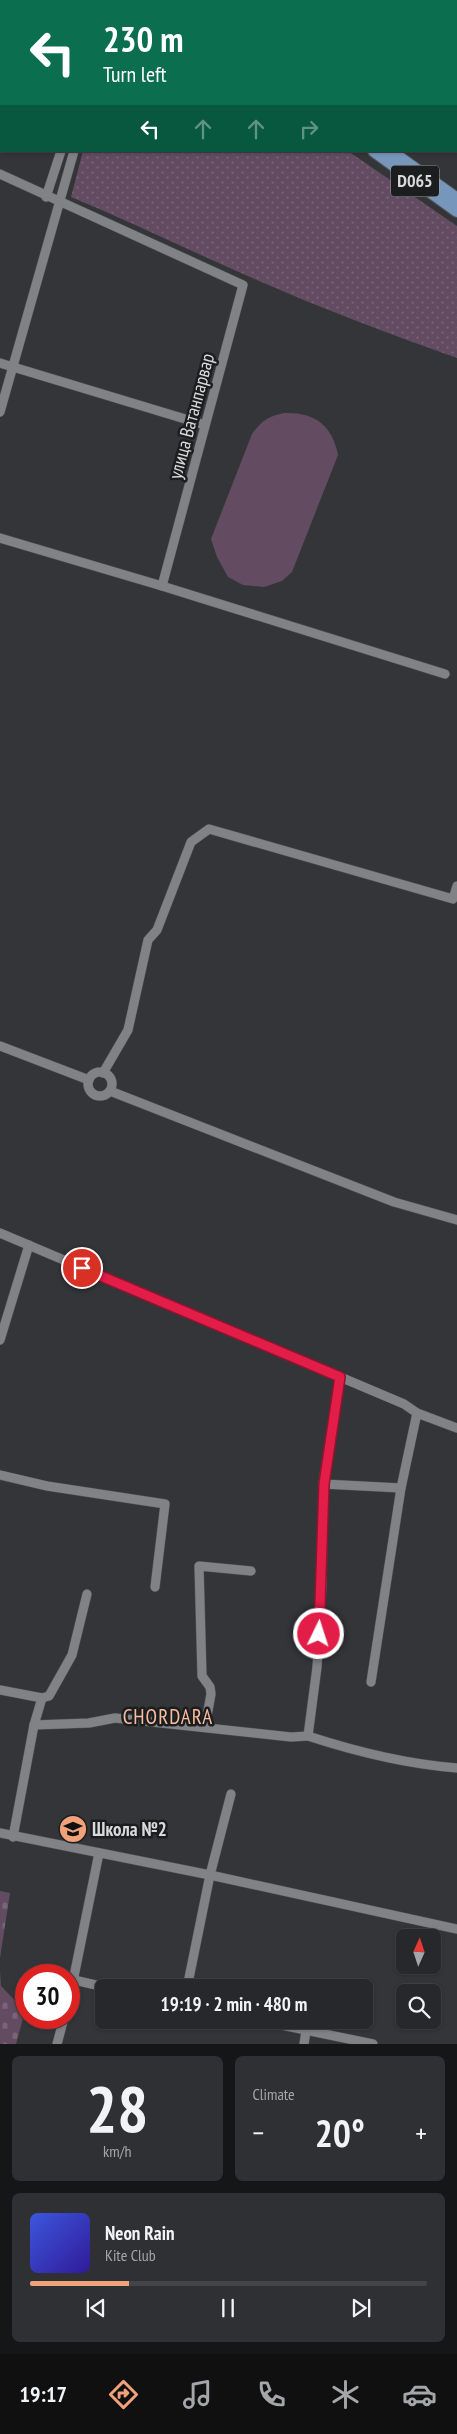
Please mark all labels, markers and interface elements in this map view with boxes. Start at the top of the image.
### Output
text: 230 m [103,16,184,62]
icon: left [20,20,85,85]
text: Turn left [103,60,167,88]
icon: left [136,115,164,143]
icon: ahead [189,115,217,143]
icon: ahead [242,115,270,143]
icon: right [295,115,323,143]
road number: D065 [391,166,439,197]
street label: улица Ватанпарвар [163,351,219,481]
pin [61,1247,103,1289]
icon: arrive [68,1254,96,1282]
position arrow [292,1607,344,1659]
district label: CHORDARA [123,1703,213,1730]
school or university icon: Школа №2 [58,1814,88,1844]
place label: Школа №2 [92,1817,167,1841]
north arrow [396,1929,441,1974]
map controls [396,1929,441,2029]
speed limit sign: 30 [15,1964,80,2029]
button: search [396,1984,441,2029]
text: 19:19 · 2 min · 480 m [161,1992,307,2016]
text: 28 [86,2066,148,2150]
text: Climate [253,2084,295,2104]
text: 20° [315,2108,365,2157]
text: − [253,2114,264,2151]
text: + [415,2114,427,2151]
text: km/h [103,2141,131,2161]
text: Neon Rain [105,2221,174,2245]
text: Kite Club [105,2245,156,2265]
icon: previous [82,2294,110,2322]
icon: pause [214,2294,242,2322]
icon: next [347,2294,375,2322]
icon: directions [106,2377,141,2412]
icon: music [180,2377,215,2412]
icon: phone [254,2377,289,2412]
icon: climate [328,2377,363,2412]
icon: car [402,2377,437,2412]
text: 19:17 [20,2380,67,2408]

